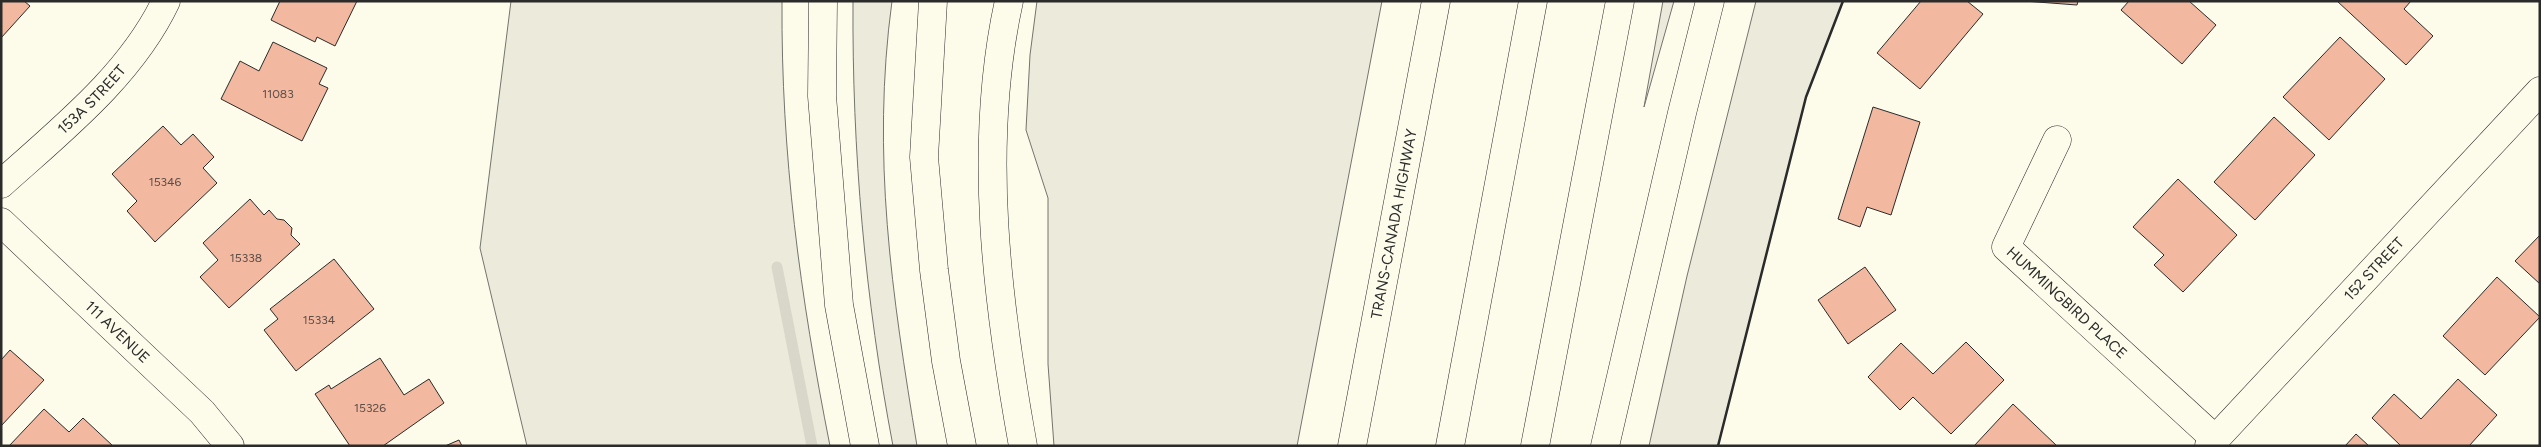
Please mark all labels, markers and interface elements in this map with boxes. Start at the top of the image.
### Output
street label: 153A STREET [54,61,130,138]
house number: 11083 [262,87,294,101]
street label: TRANS-CANADA HIGHWAY [1367,127,1421,320]
house number: 15346 [149,175,182,189]
street label: 152 STREET [2340,233,2408,304]
street label: HUMMINGBIRD PLACE [2003,243,2131,363]
house number: 15338 [230,251,262,265]
street label: 111 AVENUE [81,297,153,367]
house number: 15334 [303,313,336,327]
house number: 15326 [354,401,386,415]

